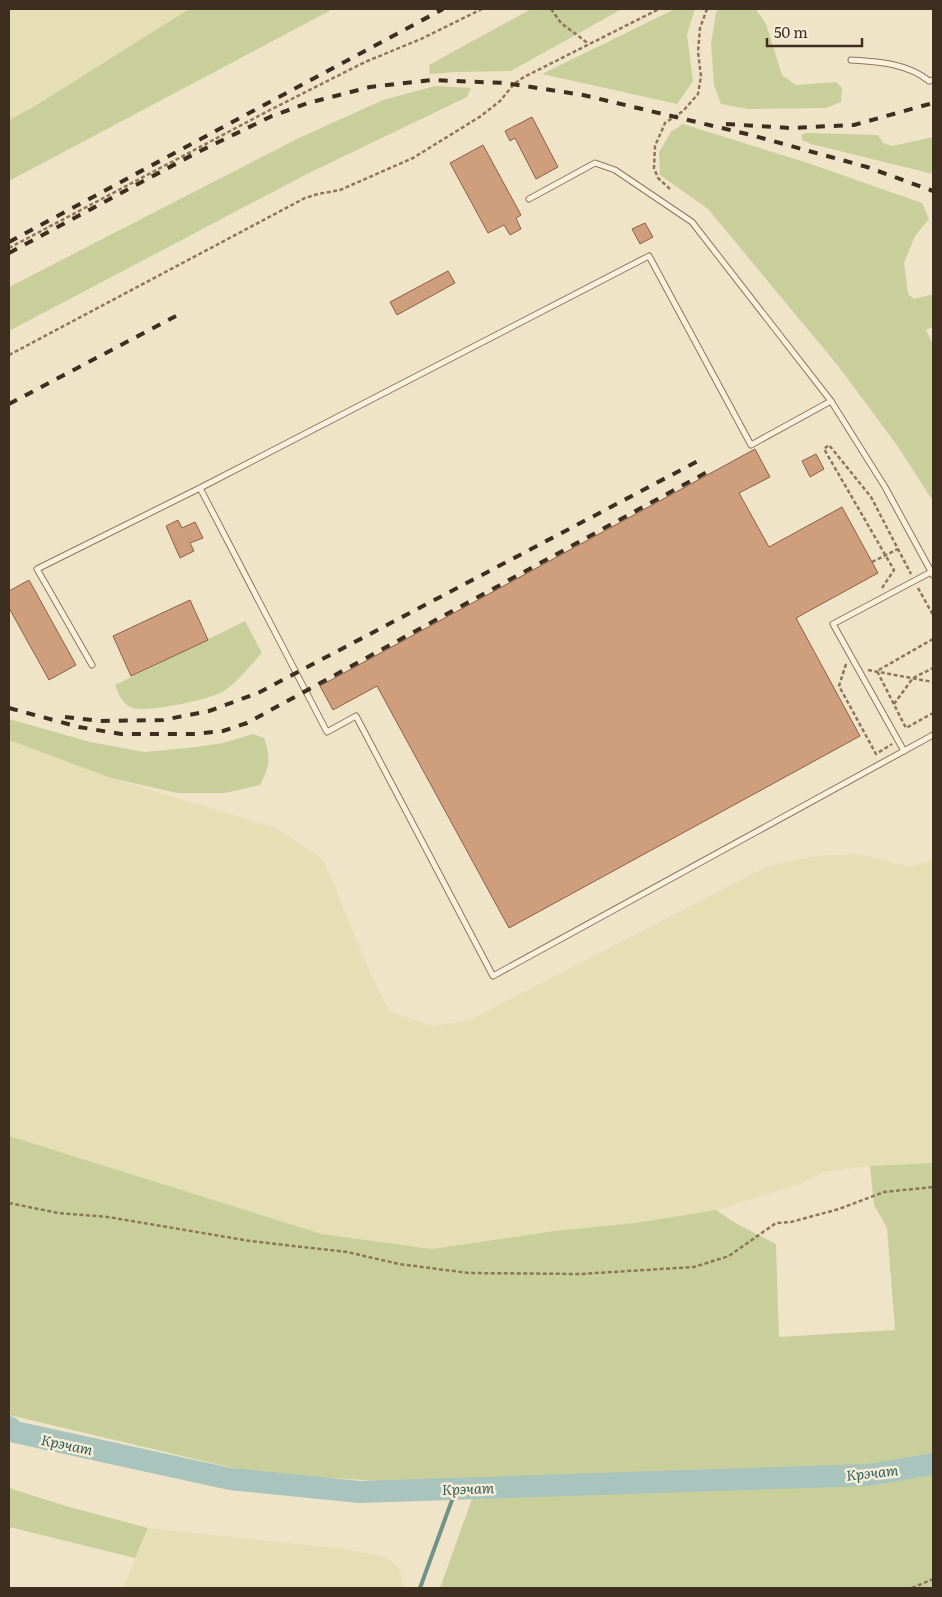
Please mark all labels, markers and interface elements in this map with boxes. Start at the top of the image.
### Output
scale bar [767,15,862,47]
text: 50 m [774,20,808,43]
water label: Крэчат [39,1429,95,1459]
water label: Крэчат [845,1459,900,1485]
water label: Крэчат [442,1477,495,1499]

